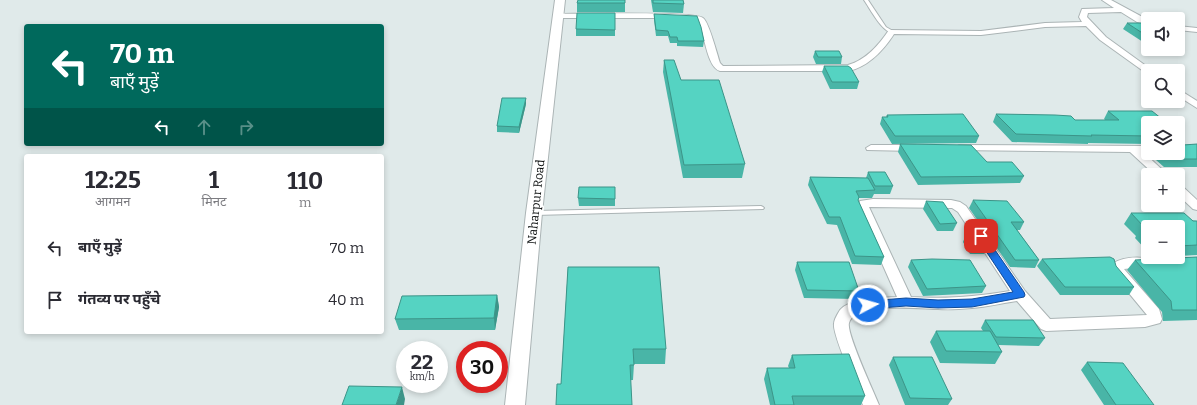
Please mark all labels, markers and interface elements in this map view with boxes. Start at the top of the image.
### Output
map controls [1141,12,1185,264]
button: sound [1141,12,1185,56]
text: 70 m [110,37,174,70]
icon: left [44,40,96,92]
button: search [1141,64,1185,108]
text: बाएँ मुड़ें [110,71,159,93]
icon: left [151,116,173,138]
icon: ahead [193,116,215,138]
icon: right [235,116,257,138]
button: layers [1141,116,1185,160]
street label: Naharpur Road [525,159,547,245]
text: 12:25 [85,166,141,194]
text: 1 [209,166,219,194]
text: 110 [287,167,323,195]
button: + [1141,168,1185,212]
text: आगमन [95,194,131,209]
text: मिनट [202,194,227,209]
text: m [299,195,311,210]
pin [964,219,998,253]
button: − [1141,220,1185,264]
icon: arrive [970,225,992,247]
icon: left [44,237,66,259]
text: बाएँ मुड़ें [78,238,122,256]
text: 70 m [330,239,364,257]
position arrow [847,284,889,326]
icon: arrive [44,289,66,311]
text: गंतव्य पर पहुँचे [78,290,161,308]
text: 40 m [328,291,364,309]
speed limit sign: 30 [456,341,508,393]
text: 22 [411,350,433,374]
text: km/h [410,371,434,383]

